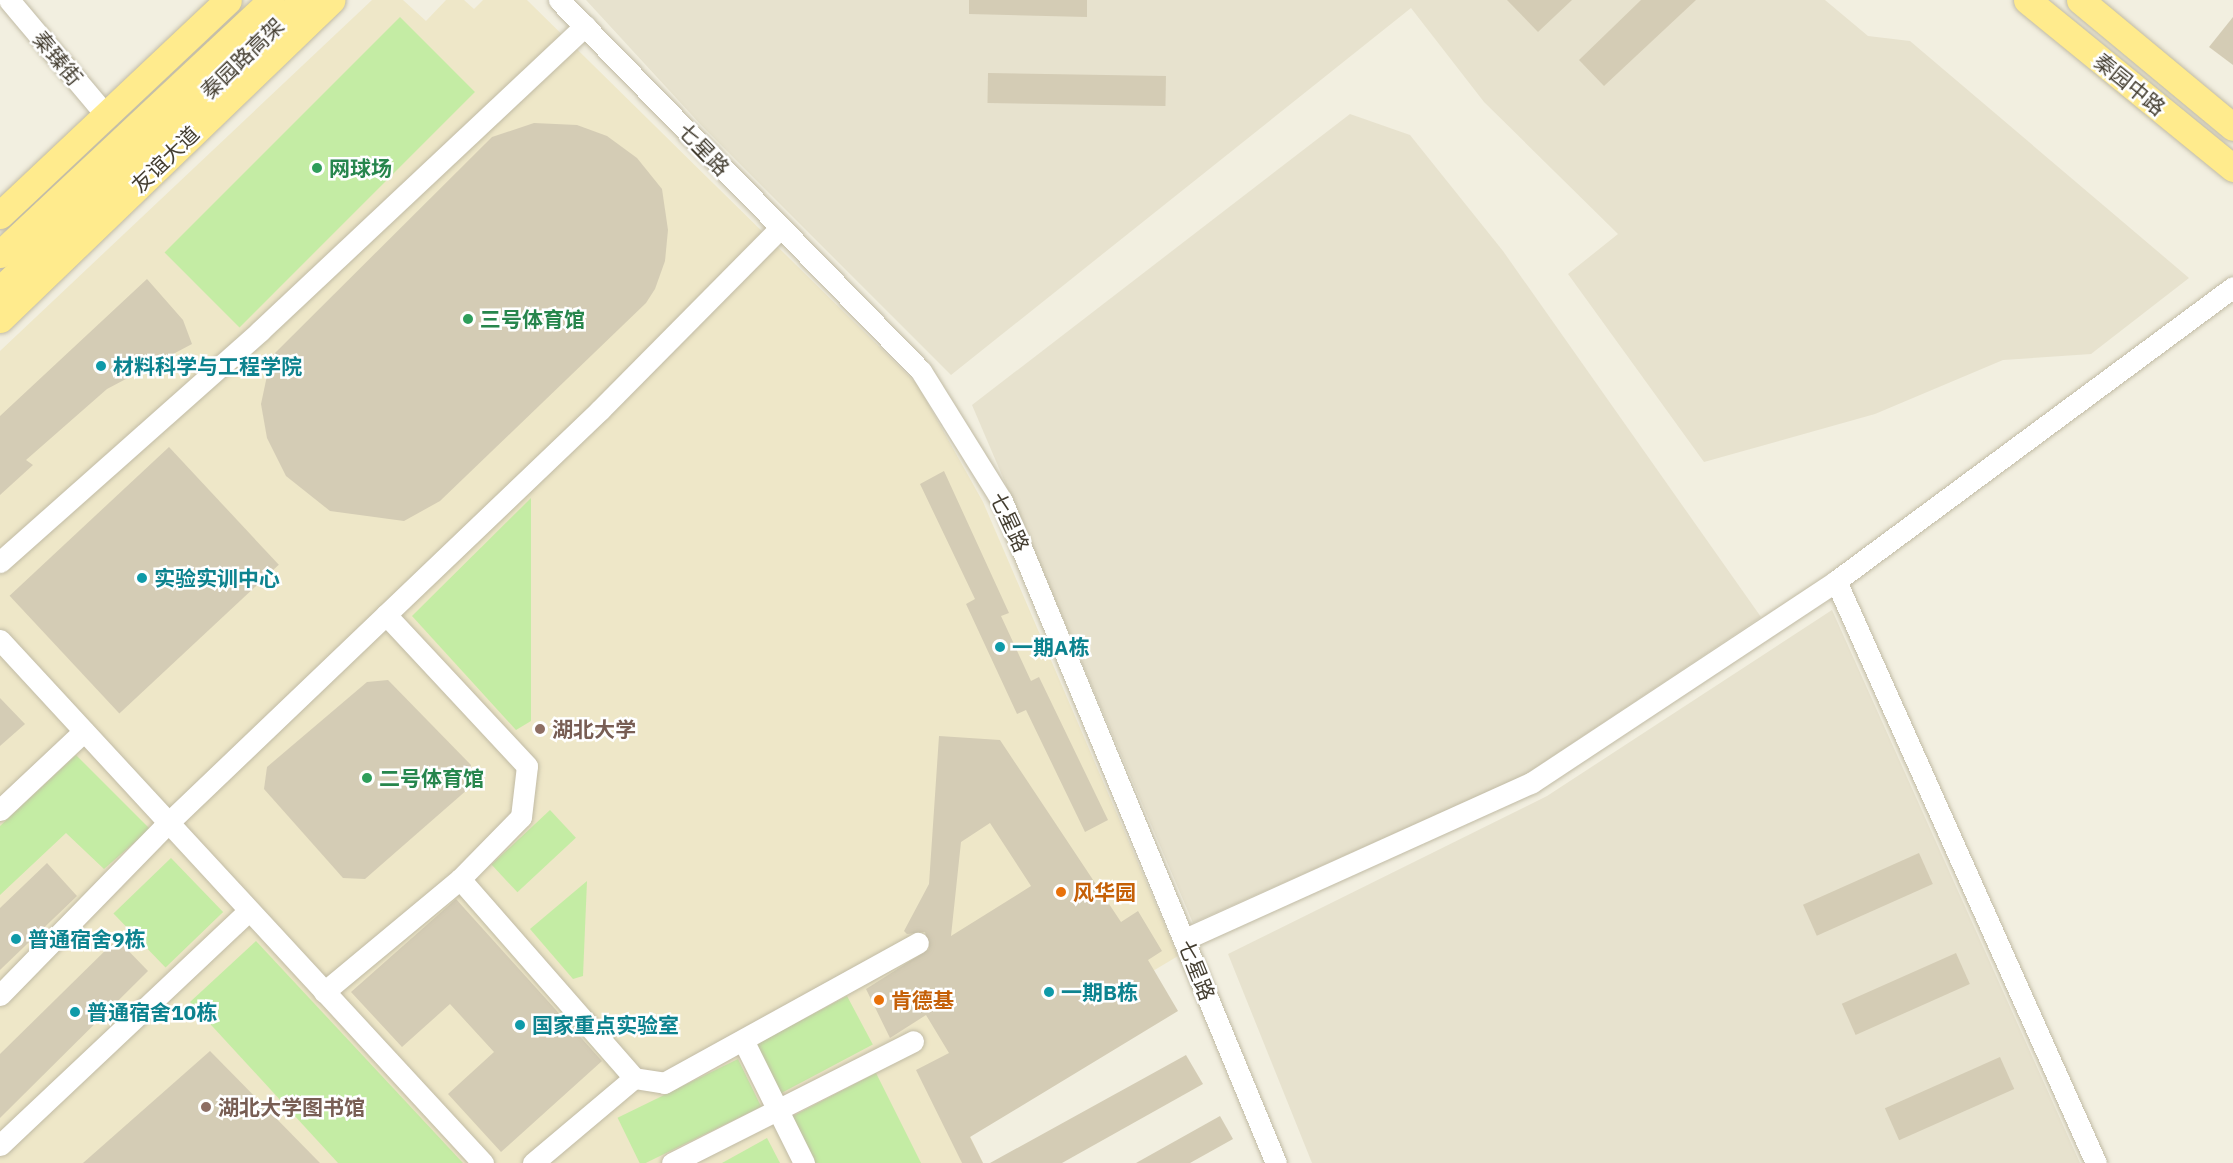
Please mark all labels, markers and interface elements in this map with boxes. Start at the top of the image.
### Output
street label: 秦园路高架 [195,12,289,104]
street label: 秦臻街 [28,26,88,90]
street label: 秦园中路 [2089,48,2171,120]
street label: 七星路 [673,118,735,180]
street label: 友谊大道 [126,121,204,197]
place label: 网球场 [329,155,392,181]
marker: 网球场 [310,161,324,175]
place label: 三号体育馆 [480,306,585,332]
marker: 三号体育馆 [461,312,475,326]
place label: 材料科学与工程学院 [113,353,302,379]
marker: 材料科学与工程学院 [94,359,108,373]
street label: 七星路 [985,488,1035,556]
place label: 实验实训中心 [154,565,280,591]
marker: 实验实训中心 [135,571,149,585]
place label: 一期A栋 [1012,634,1089,660]
marker: 一期A栋 [993,640,1007,654]
place label: 湖北大学 [552,716,636,742]
marker: 湖北大学 [533,722,547,736]
place label: 二号体育馆 [379,765,484,791]
marker: 二号体育馆 [360,771,374,785]
place label: 风华园 [1073,879,1136,905]
marker: 风华园 [1054,885,1068,899]
place label: 普通宿舍9栋 [28,926,146,952]
marker: 普通宿舍9栋 [9,932,23,946]
street label: 七星路 [1174,936,1220,1004]
place label: 一期B栋 [1061,979,1138,1005]
marker: 一期B栋 [1042,985,1056,999]
place label: 肯德基 [891,987,954,1013]
marker: 肯德基 [872,993,886,1007]
place label: 普通宿舍10栋 [87,999,217,1025]
marker: 普通宿舍10栋 [68,1005,82,1019]
place label: 国家重点实验室 [532,1012,679,1038]
marker: 国家重点实验室 [513,1018,527,1032]
place label: 湖北大学图书馆 [218,1094,365,1120]
marker: 湖北大学图书馆 [199,1100,213,1114]

